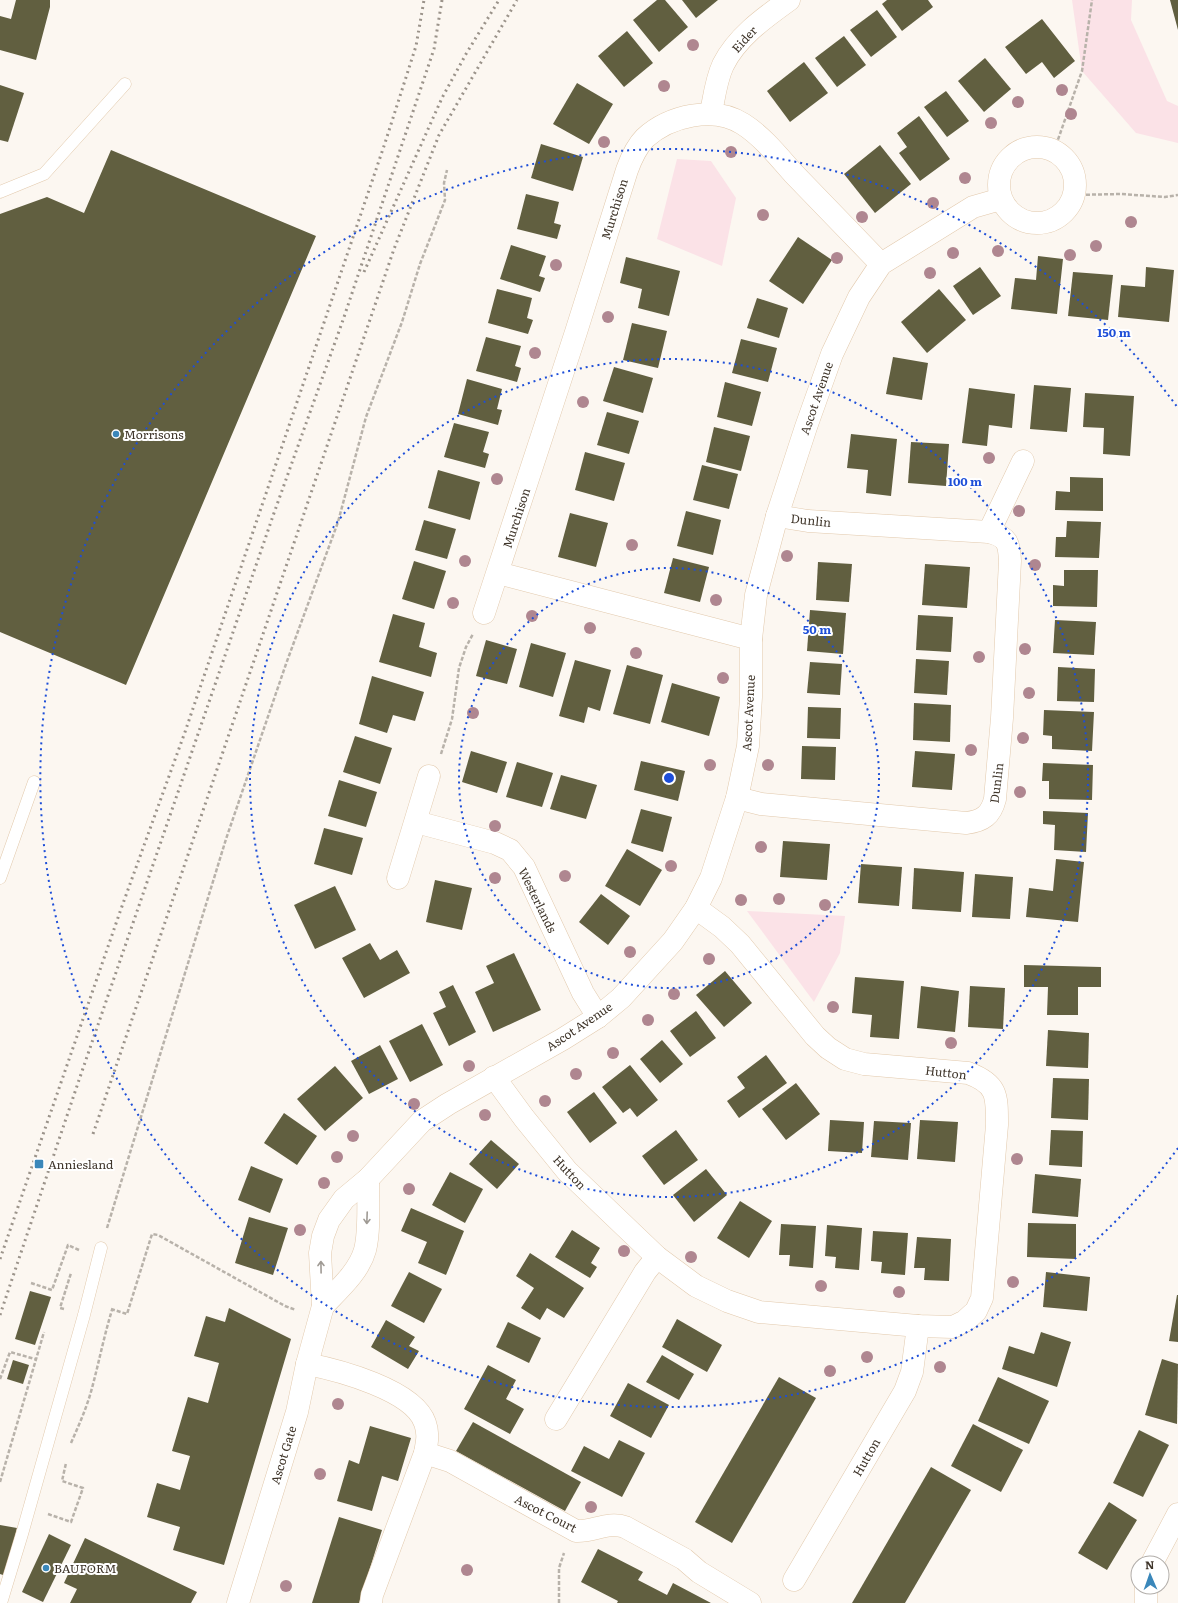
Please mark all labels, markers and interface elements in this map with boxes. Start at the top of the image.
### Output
street label: Eider [727,21,761,56]
street label: Murchison [596,176,632,242]
text: 150 m [1097,323,1131,341]
street label: Ascot Avenue [795,359,837,437]
place label: Morrisons [124,425,184,443]
marker: Morrisons [111,429,121,439]
text: 100 m [948,472,982,490]
street label: Murchison [498,485,534,551]
street label: Dunlin [790,509,832,531]
text: 50 m [803,620,831,638]
street label: Ascot Avenue [737,674,759,752]
street label: Dunlin [985,762,1007,804]
centre of rings [662,771,676,785]
street label: Westerlands [514,864,562,936]
street label: Ascot Avenue [542,997,616,1055]
street label: Hutton [924,1061,968,1083]
street label: Hutton [549,1151,591,1193]
place label: Anniesland [48,1155,114,1173]
marker: Anniesland [33,1158,45,1170]
one-way arrow [364,1211,371,1224]
one-way arrow [317,1261,324,1274]
street label: Ascot Gate [266,1423,300,1487]
street label: Hutton [848,1434,884,1480]
street label: Ascot Court [512,1490,580,1536]
north arrow [1130,1555,1170,1595]
text: N [1145,1556,1155,1572]
place label: BAUFORM [54,1559,117,1577]
marker: BAUFORM [41,1563,51,1573]

